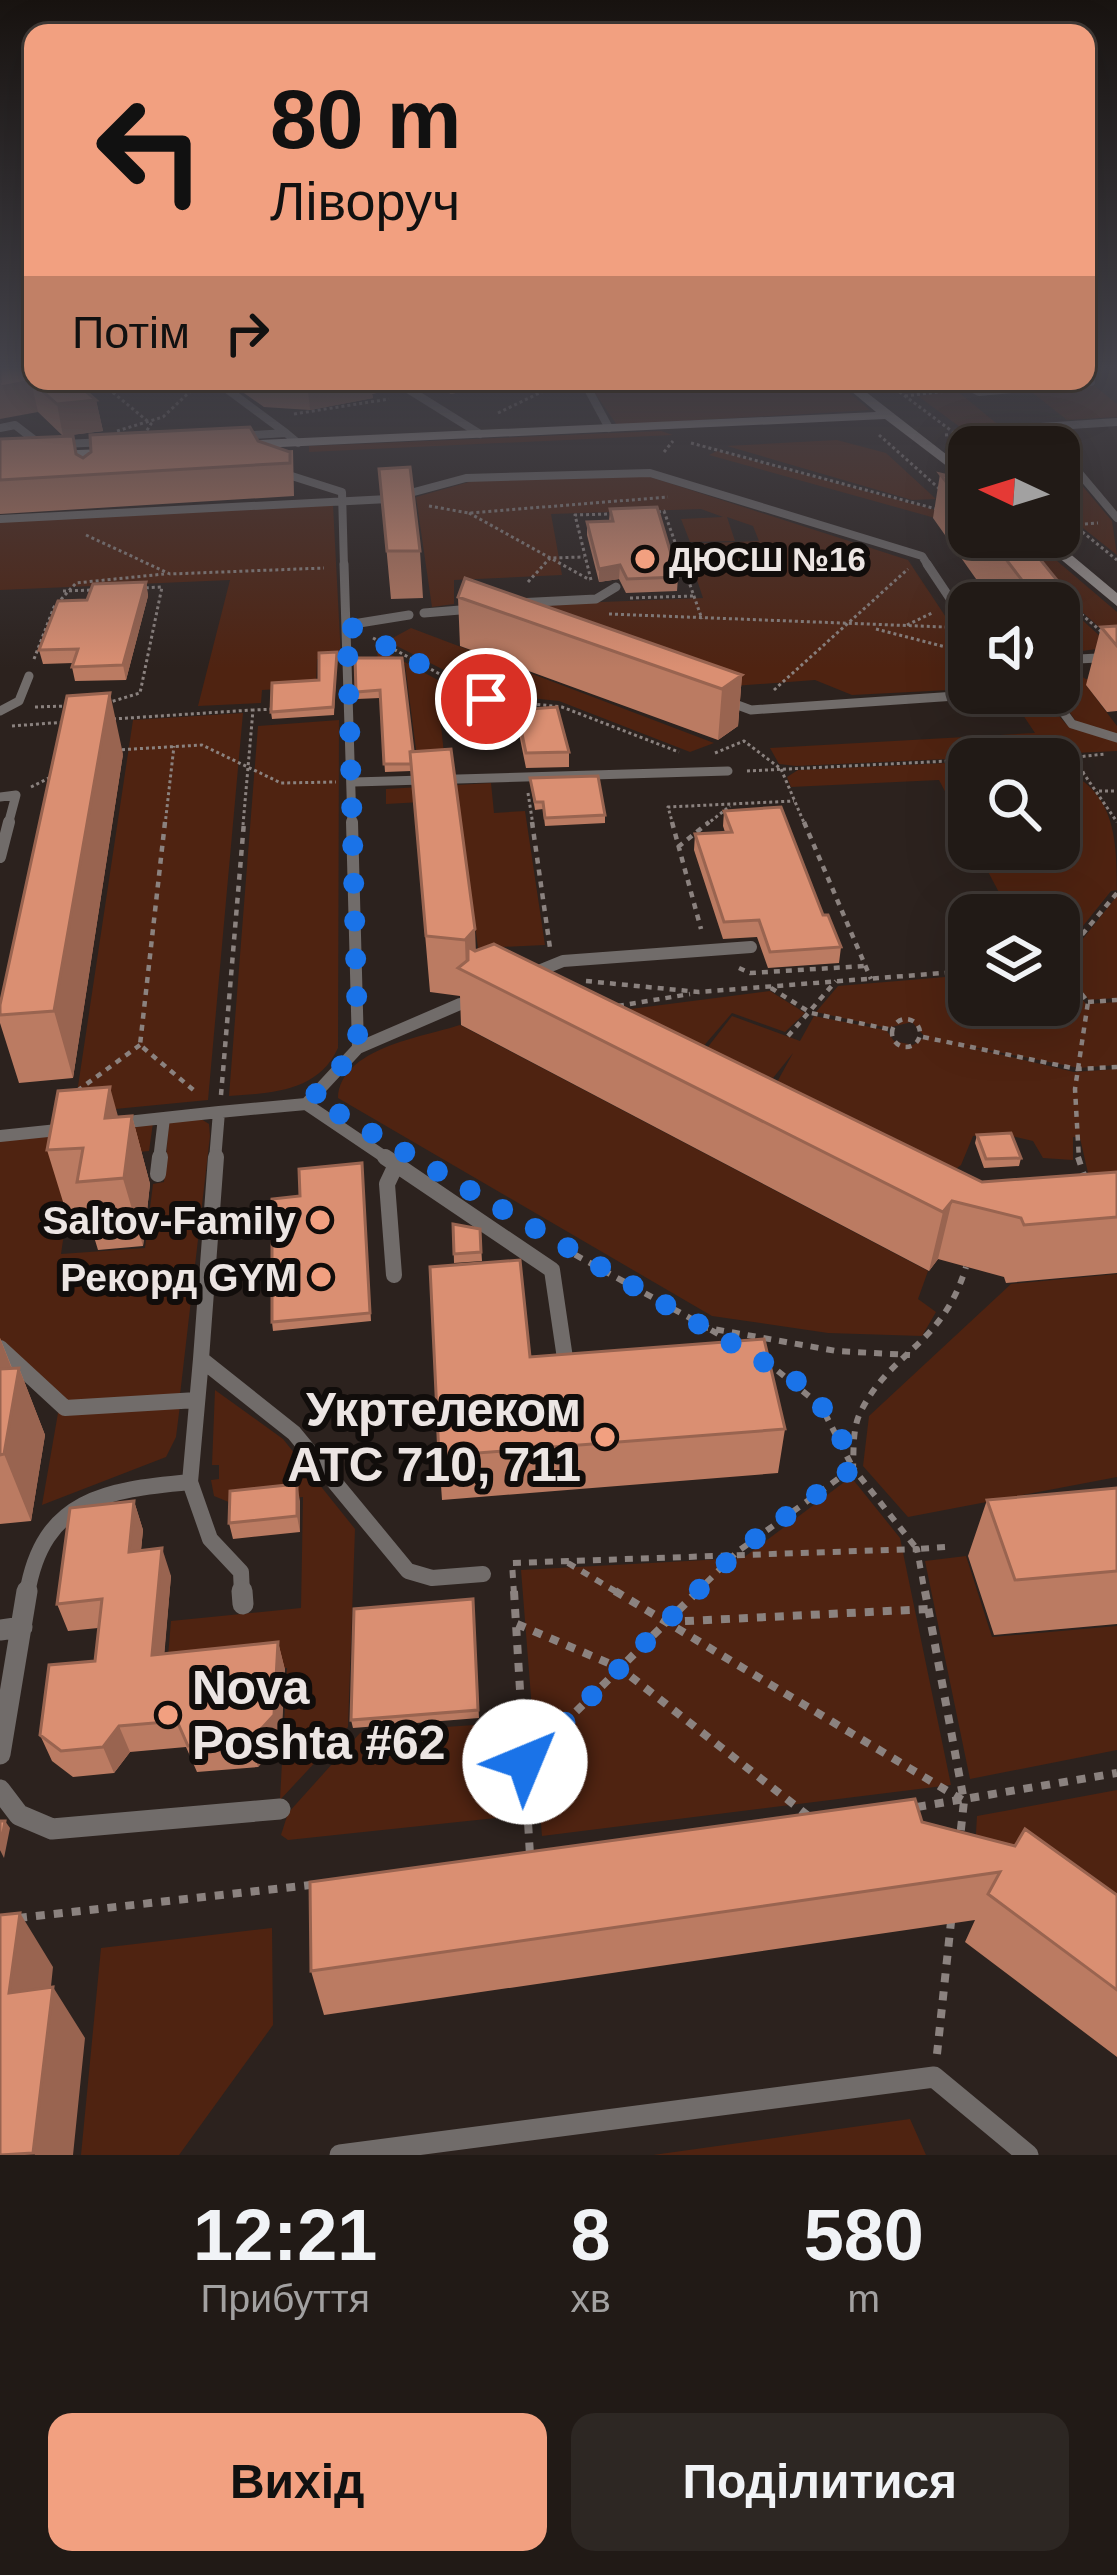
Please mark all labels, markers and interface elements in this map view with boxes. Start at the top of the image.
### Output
icon: left [72,72,228,228]
text: 80 m [270,72,461,166]
text: Ліворуч [270,171,460,231]
icon: right [214,300,280,366]
text: Потім [72,307,190,358]
north arrow [948,426,1080,558]
map controls [948,426,1080,1026]
place label: ДЮСШ №16 [669,541,866,578]
marker: ДЮСШ №16 [632,546,658,572]
button: sound [948,582,1080,714]
pin [435,648,537,750]
icon: arrive [453,666,519,732]
button: search [948,738,1080,870]
button: layers [948,894,1080,1026]
place label: Saltov-Family [42,1199,296,1242]
marker: Saltov-Family [307,1207,333,1233]
place label: Рекорд GYM [60,1256,297,1299]
marker: Рекорд GYM [308,1264,334,1290]
place label: Укртелеком АТС 710, 711 [287,1383,581,1491]
marker: Укртелеком АТС 710, 711 [592,1424,618,1450]
place label: Nova Poshta #62 [192,1661,445,1769]
position arrow [462,1699,588,1825]
marker: Nova Poshta #62 [155,1702,181,1728]
text: 12:21 [193,2195,377,2275]
text: 8 [570,2195,611,2275]
text: 580 [804,2195,924,2275]
text: Прибуття [201,2277,370,2320]
text: хв [570,2277,611,2320]
text: m [848,2277,880,2320]
button: Вихід [48,2413,547,2551]
button: Поділитися [571,2413,1069,2551]

